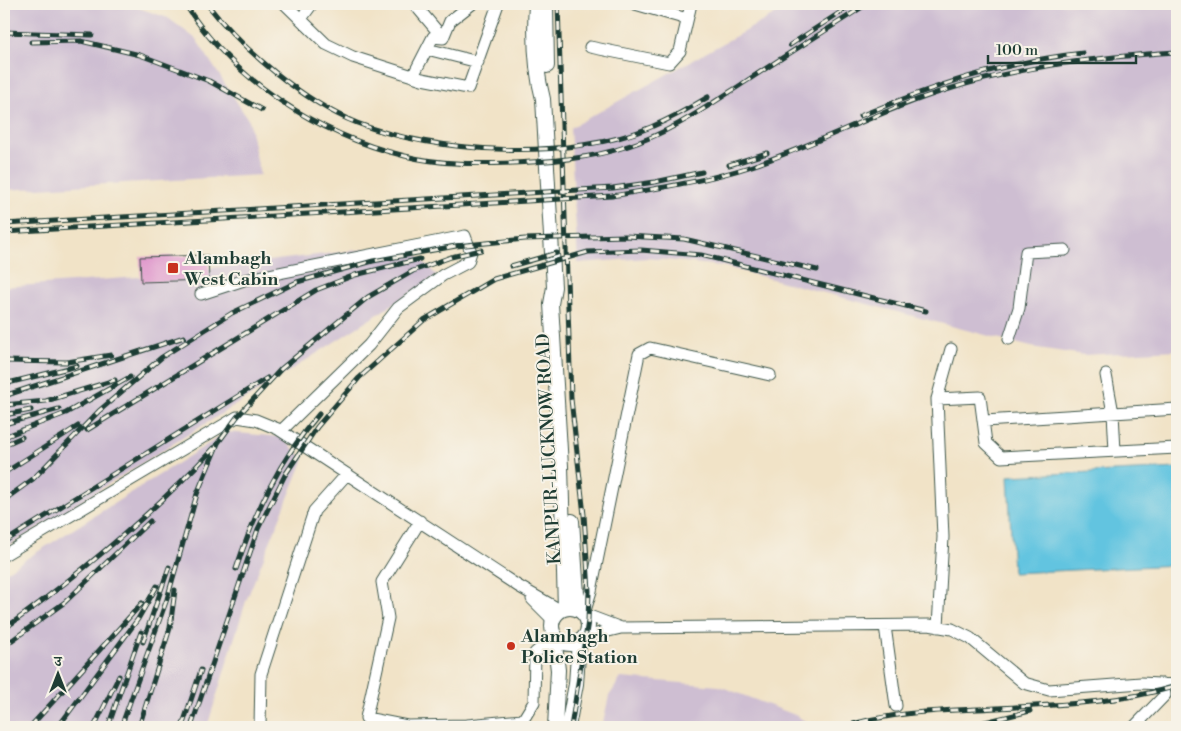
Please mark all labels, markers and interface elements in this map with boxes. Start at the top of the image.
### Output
scale bar [988,32,1136,64]
text: 100 m [996,41,1038,60]
place label: Alambagh West Cabin [183,247,278,291]
marker: Alambagh West Cabin [166,261,180,275]
street label: KANPUR-LUCKNOW ROAD [531,333,567,565]
place label: Alambagh Police Station [520,625,638,669]
marker: Alambagh Police Station [505,640,517,652]
north arrow [32,648,82,698]
text: उ [53,653,62,671]

